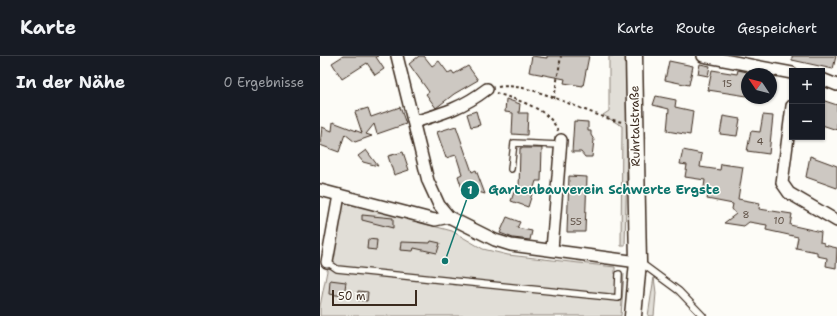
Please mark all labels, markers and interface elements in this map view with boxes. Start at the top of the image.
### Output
text: Karte [20,15,76,40]
text: Karte [617,19,654,37]
text: Route [676,19,715,37]
text: Gespeichert [737,19,817,37]
north arrow [741,68,777,104]
map controls [789,68,825,140]
button: + [789,68,825,104]
text: In der Nähe [16,71,125,93]
text: 0 Ergebnisse [224,74,304,91]
house number: 15 [722,77,732,90]
street label: Ruhrtalstraße [626,85,644,167]
button: − [789,104,825,140]
house number: 4 [757,135,764,148]
callout: Gartenbauverein Schwerte Ergste [460,177,728,202]
text: Gartenbauverein Schwerte Ergste [488,181,720,198]
text: 1 [467,182,473,198]
house number: 8 [743,208,750,221]
house number: 10 [774,214,784,227]
house number: 55 [570,215,582,228]
scale bar [332,288,417,307]
text: 50 m [338,289,366,304]

